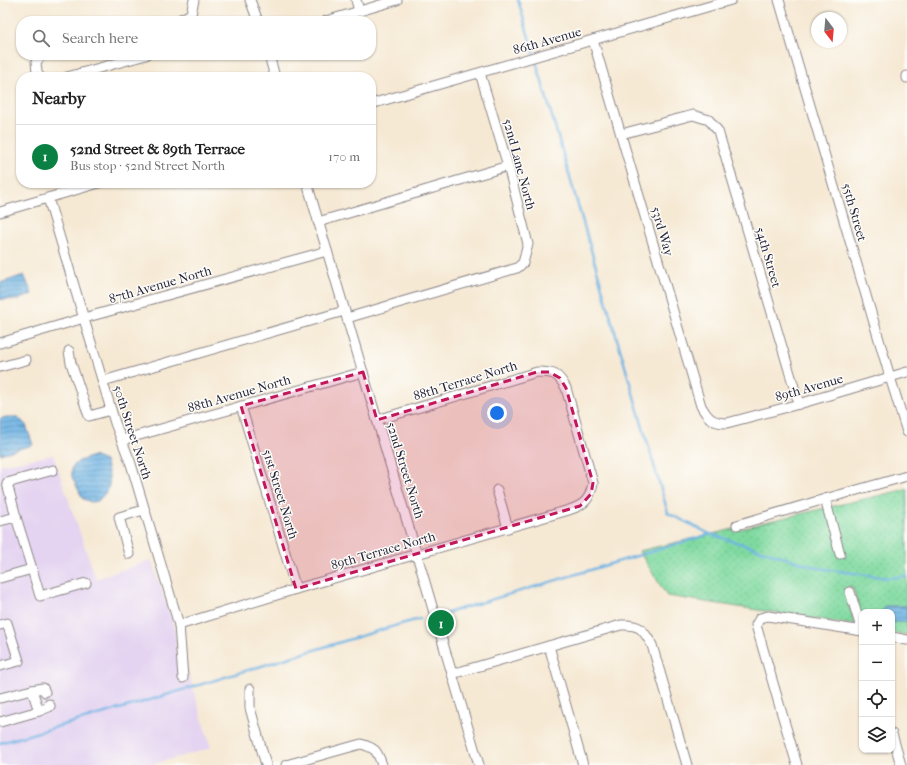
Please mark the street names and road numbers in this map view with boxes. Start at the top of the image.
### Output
street label: 86th Avenue [511,23,584,57]
street label: 52nd Lane North [500,117,539,212]
street label: 55th Street [839,181,870,243]
street label: 53rd Way [648,205,677,259]
street label: 54th Street [753,225,784,290]
street label: 87th Avenue North [107,262,214,306]
street label: 88th Terrace North [412,357,519,403]
street label: 89th Avenue [773,370,845,404]
street label: 88th Avenue North [186,371,293,415]
street label: 50th Street North [110,383,155,482]
street label: 52nd Street North [384,420,428,521]
street label: 51st Street North [260,447,302,542]
street label: 89th Terrace North [329,528,438,573]

